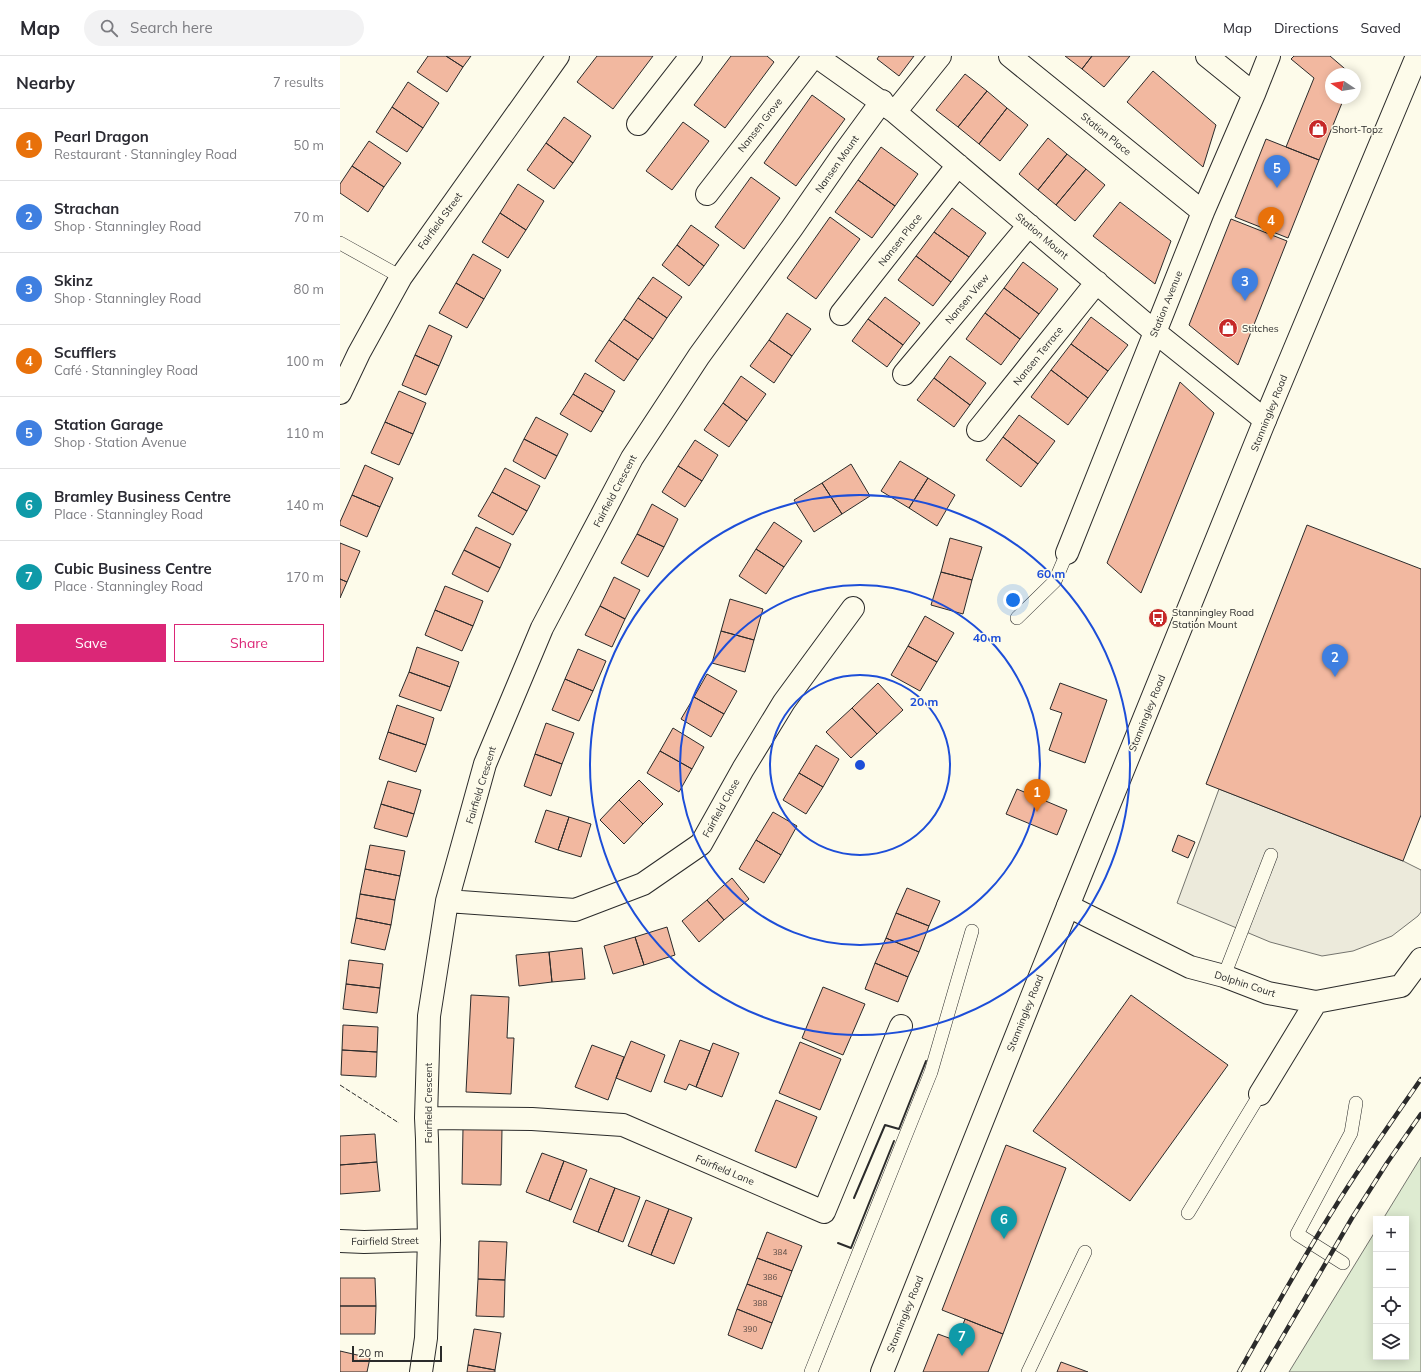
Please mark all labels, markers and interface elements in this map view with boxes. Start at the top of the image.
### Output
search box [84,10,364,46]
text: Map [20,16,60,40]
icon: search [98,17,120,39]
text: Search here [130,18,213,37]
text: Map [1223,19,1252,37]
text: Directions [1274,19,1339,37]
text: Saved [1361,19,1401,37]
north arrow [1325,68,1361,104]
text: Nearby [16,72,75,93]
text: 7 results [273,74,324,90]
street label: Nansen Grove [735,95,785,155]
street label: Station Place [1078,110,1134,158]
shop icon: Short-Topz [1307,118,1329,140]
place label: Short-Topz [1332,123,1383,136]
text: Pearl Dragon [54,127,149,146]
street label: Nansen Mount [812,132,862,195]
text: 1 [25,137,33,153]
text: 50 m [294,137,324,153]
text: Restaurant · Stanningley Road [54,146,237,162]
pin: 5 [1264,155,1290,188]
street label: Fairfield Street [415,189,465,252]
text: Strachan [54,199,119,218]
pin: 4 [1258,207,1284,240]
text: 2 [25,209,33,225]
text: 70 m [294,209,324,225]
street label: Station Mount [1013,210,1072,262]
street label: Nansen Place [875,211,925,269]
text: Shop · Stanningley Road [54,218,201,234]
pin: 3 [1232,268,1258,301]
street label: Station Avenue [1147,269,1185,339]
text: Skinz [54,271,93,290]
street label: Nansen View [942,271,992,327]
text: 3 [25,281,33,297]
text: 80 m [294,281,324,297]
text: Shop · Stanningley Road [54,290,201,306]
shop icon: Stitches [1217,317,1239,339]
place label: Stitches [1242,322,1279,335]
street label: Nansen Terrace [1010,324,1066,388]
text: Scufflers [54,343,116,362]
text: 4 [25,353,33,369]
text: 100 m [286,353,324,369]
text: Café · Stanningley Road [54,362,198,378]
street label: Stanningley Road [1248,373,1290,453]
text: Station Garage [54,415,163,434]
text: 5 [25,425,33,441]
text: 110 m [286,425,324,441]
text: Shop · Station Avenue [54,434,187,450]
street label: Fairfield Crescent [590,452,640,530]
text: Bramley Business Centre [54,487,231,506]
text: 6 [25,497,33,513]
text: 140 m [286,497,324,513]
text: Place · Stanningley Road [54,506,203,522]
text: Cubic Business Centre [54,559,212,578]
text: 60 m [1037,566,1065,581]
text: 7 [25,569,33,585]
text: 170 m [286,569,324,585]
text: Place · Stanningley Road [54,578,203,594]
your location [1003,590,1023,610]
place label: Stanningley Road Station Mount [1172,606,1254,631]
bus stop icon: Stanningley Road Station Mount [1147,607,1169,629]
button: Save [16,624,166,662]
button: Share [174,624,324,662]
text: 40 m [973,630,1001,645]
pin: 2 [1322,644,1348,677]
street label: Stanningley Road [1126,673,1168,753]
text: 20 m [910,694,938,709]
street label: Fairfield Crescent [463,744,499,825]
centre of rings [853,758,867,772]
street label: Fairfield Close [700,776,742,840]
pin: 1 [1024,779,1050,812]
street label: Dolphin Court [1213,968,1278,1000]
street label: Stanningley Road [1004,973,1046,1053]
street label: Fairfield Crescent [422,1062,435,1143]
street label: Fairfield Lane [694,1152,756,1188]
pin: 6 [991,1206,1017,1239]
map controls [1373,1216,1409,1360]
button: + [1373,1216,1409,1252]
street label: Fairfield Street [351,1234,419,1248]
house number: 384 [773,1247,787,1257]
button: − [1373,1252,1409,1288]
house number: 386 [763,1272,777,1282]
street label: Stanningley Road [884,1274,926,1354]
button: locate [1373,1288,1409,1324]
house number: 388 [753,1298,767,1308]
pin: 7 [949,1323,975,1356]
house number: 390 [743,1324,757,1334]
button: layers [1373,1324,1409,1360]
scale bar [352,1344,442,1363]
text: 20 m [358,1346,384,1360]

